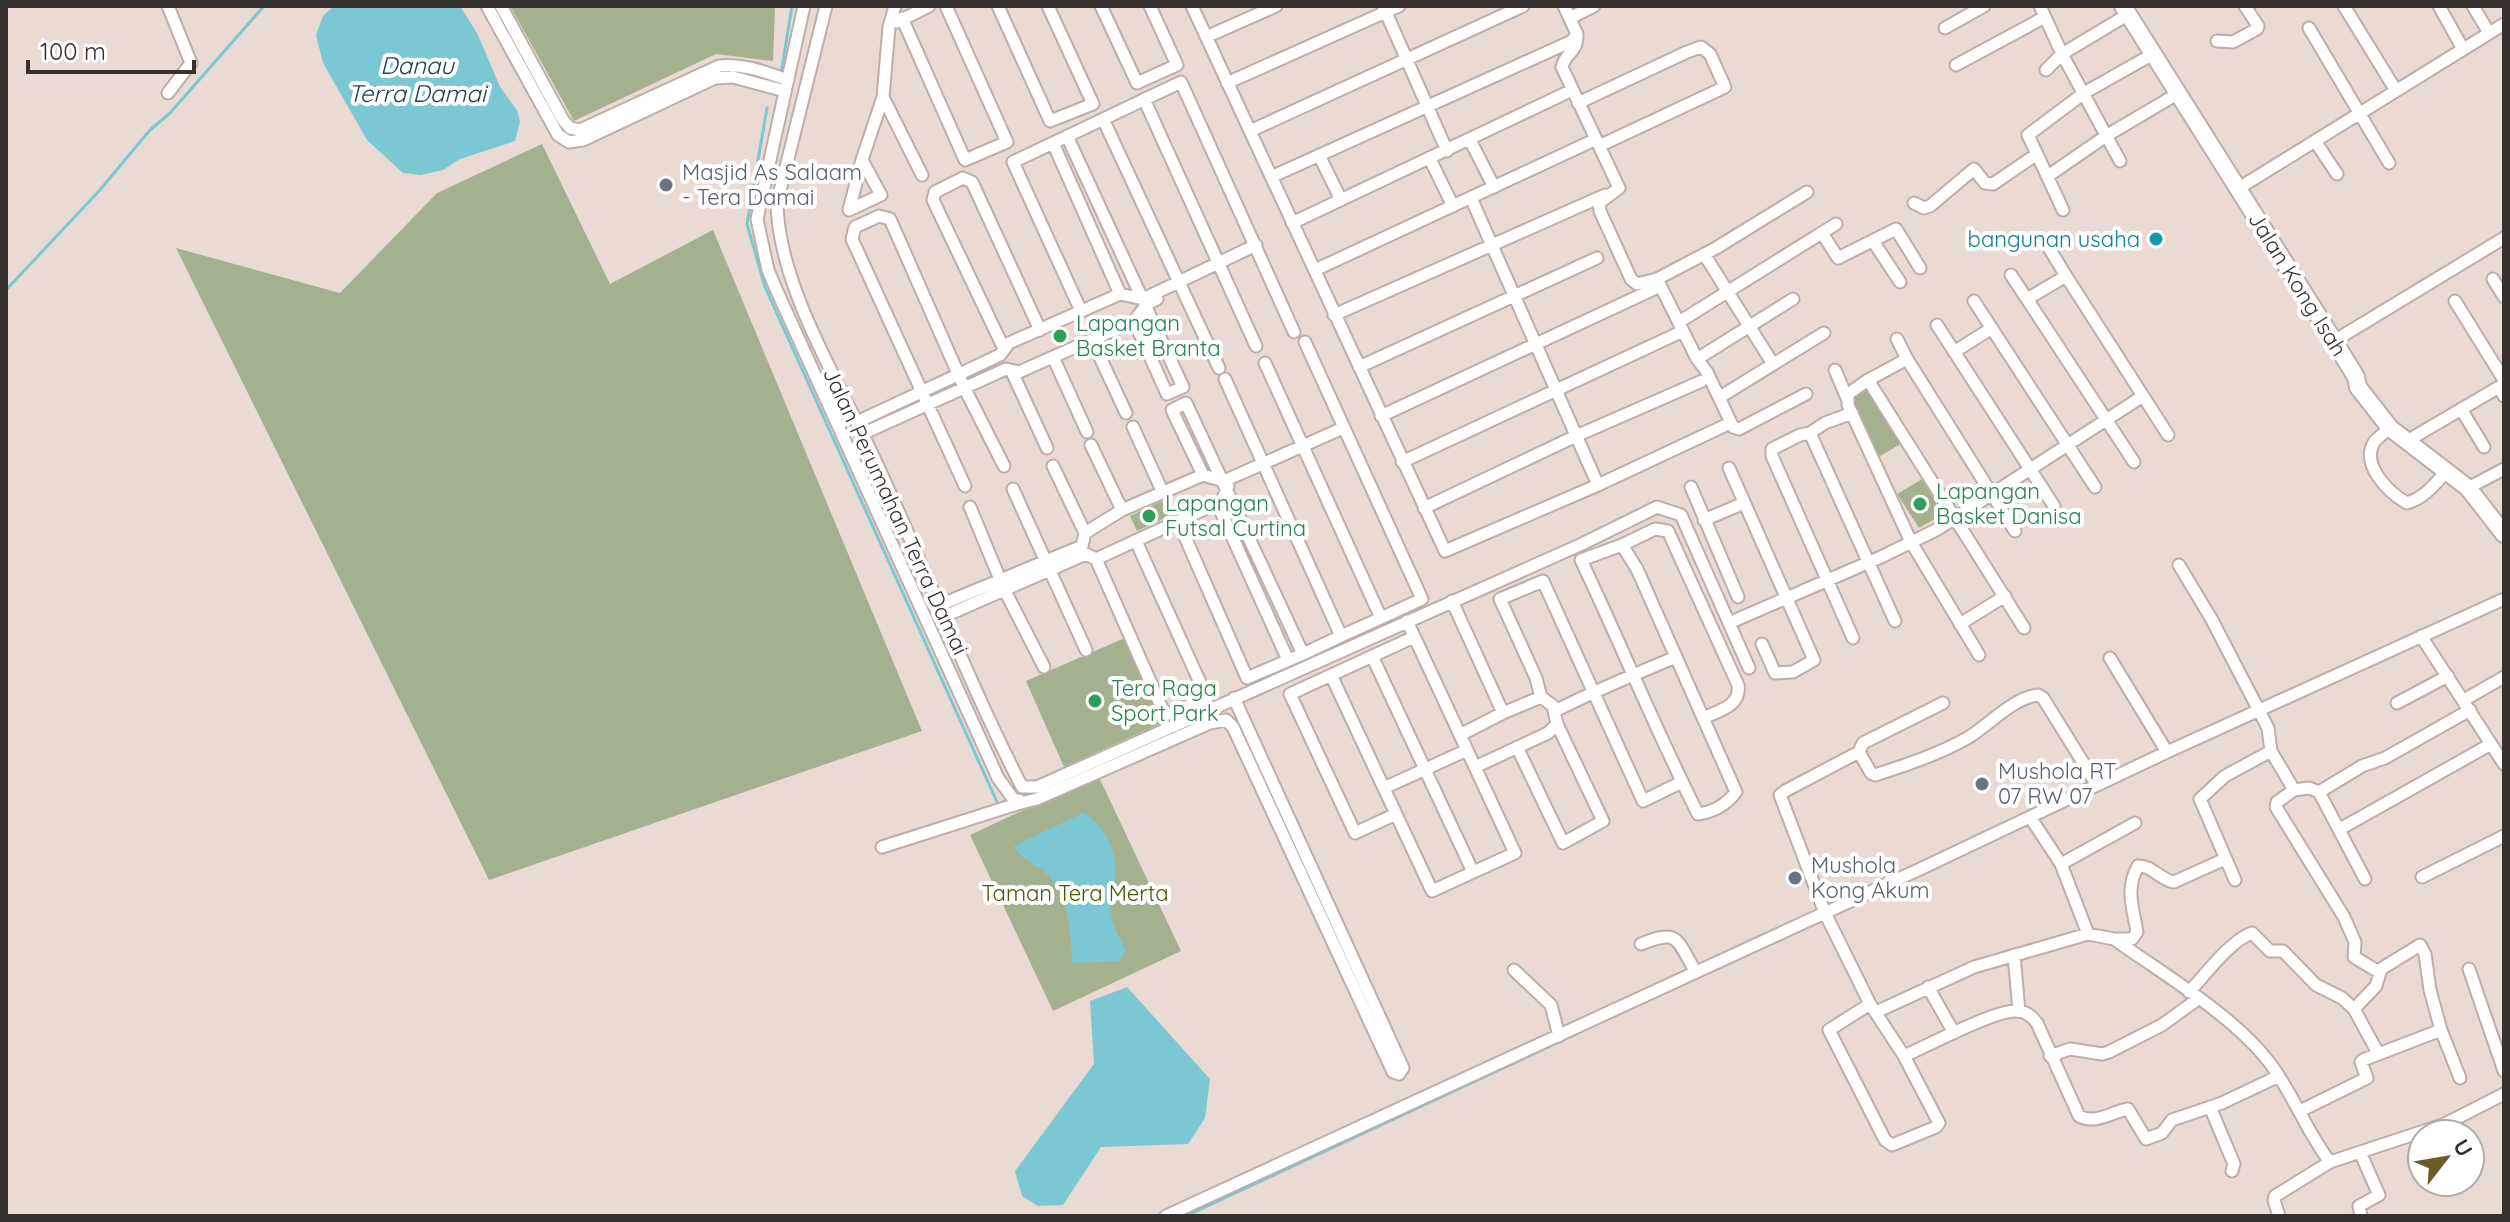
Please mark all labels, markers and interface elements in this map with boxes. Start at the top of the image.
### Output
scale bar [28,24,194,74]
text: 100 m [40,36,106,66]
water label: Danau Terra Damai [348,50,489,108]
place label: Masjid As Salaam - Tera Damai [682,158,862,211]
marker: Masjid As Salaam - Tera Damai [657,176,675,194]
street label: Jalan Kong Isah [2242,207,2354,361]
place label: bangunan usaha [1968,225,2140,253]
marker: bangunan usaha [2147,230,2165,248]
place label: Lapangan Basket Branta [1076,309,1221,362]
marker: Lapangan Basket Branta [1051,327,1069,345]
street label: Jalan Perumahan Terra Damai [817,363,975,659]
place label: Lapangan Basket Danisa [1936,477,2082,530]
place label: Lapangan Futsal Curtina [1165,489,1306,542]
marker: Lapangan Basket Danisa [1911,495,1929,513]
marker: Lapangan Futsal Curtina [1140,507,1158,525]
place label: Tera Raga Sport Park [1111,674,1219,727]
marker: Tera Raga Sport Park [1086,692,1104,710]
place label: Mushola RT 07 RW 07 [1998,757,2117,810]
marker: Mushola RT 07 RW 07 [1973,775,1991,793]
place label: Mushola Kong Akum [1811,851,1930,904]
marker: Mushola Kong Akum [1786,869,1804,887]
park label: Taman Tera Merta [981,879,1169,907]
north arrow [2406,1118,2486,1198]
text: U [2447,1134,2479,1162]

